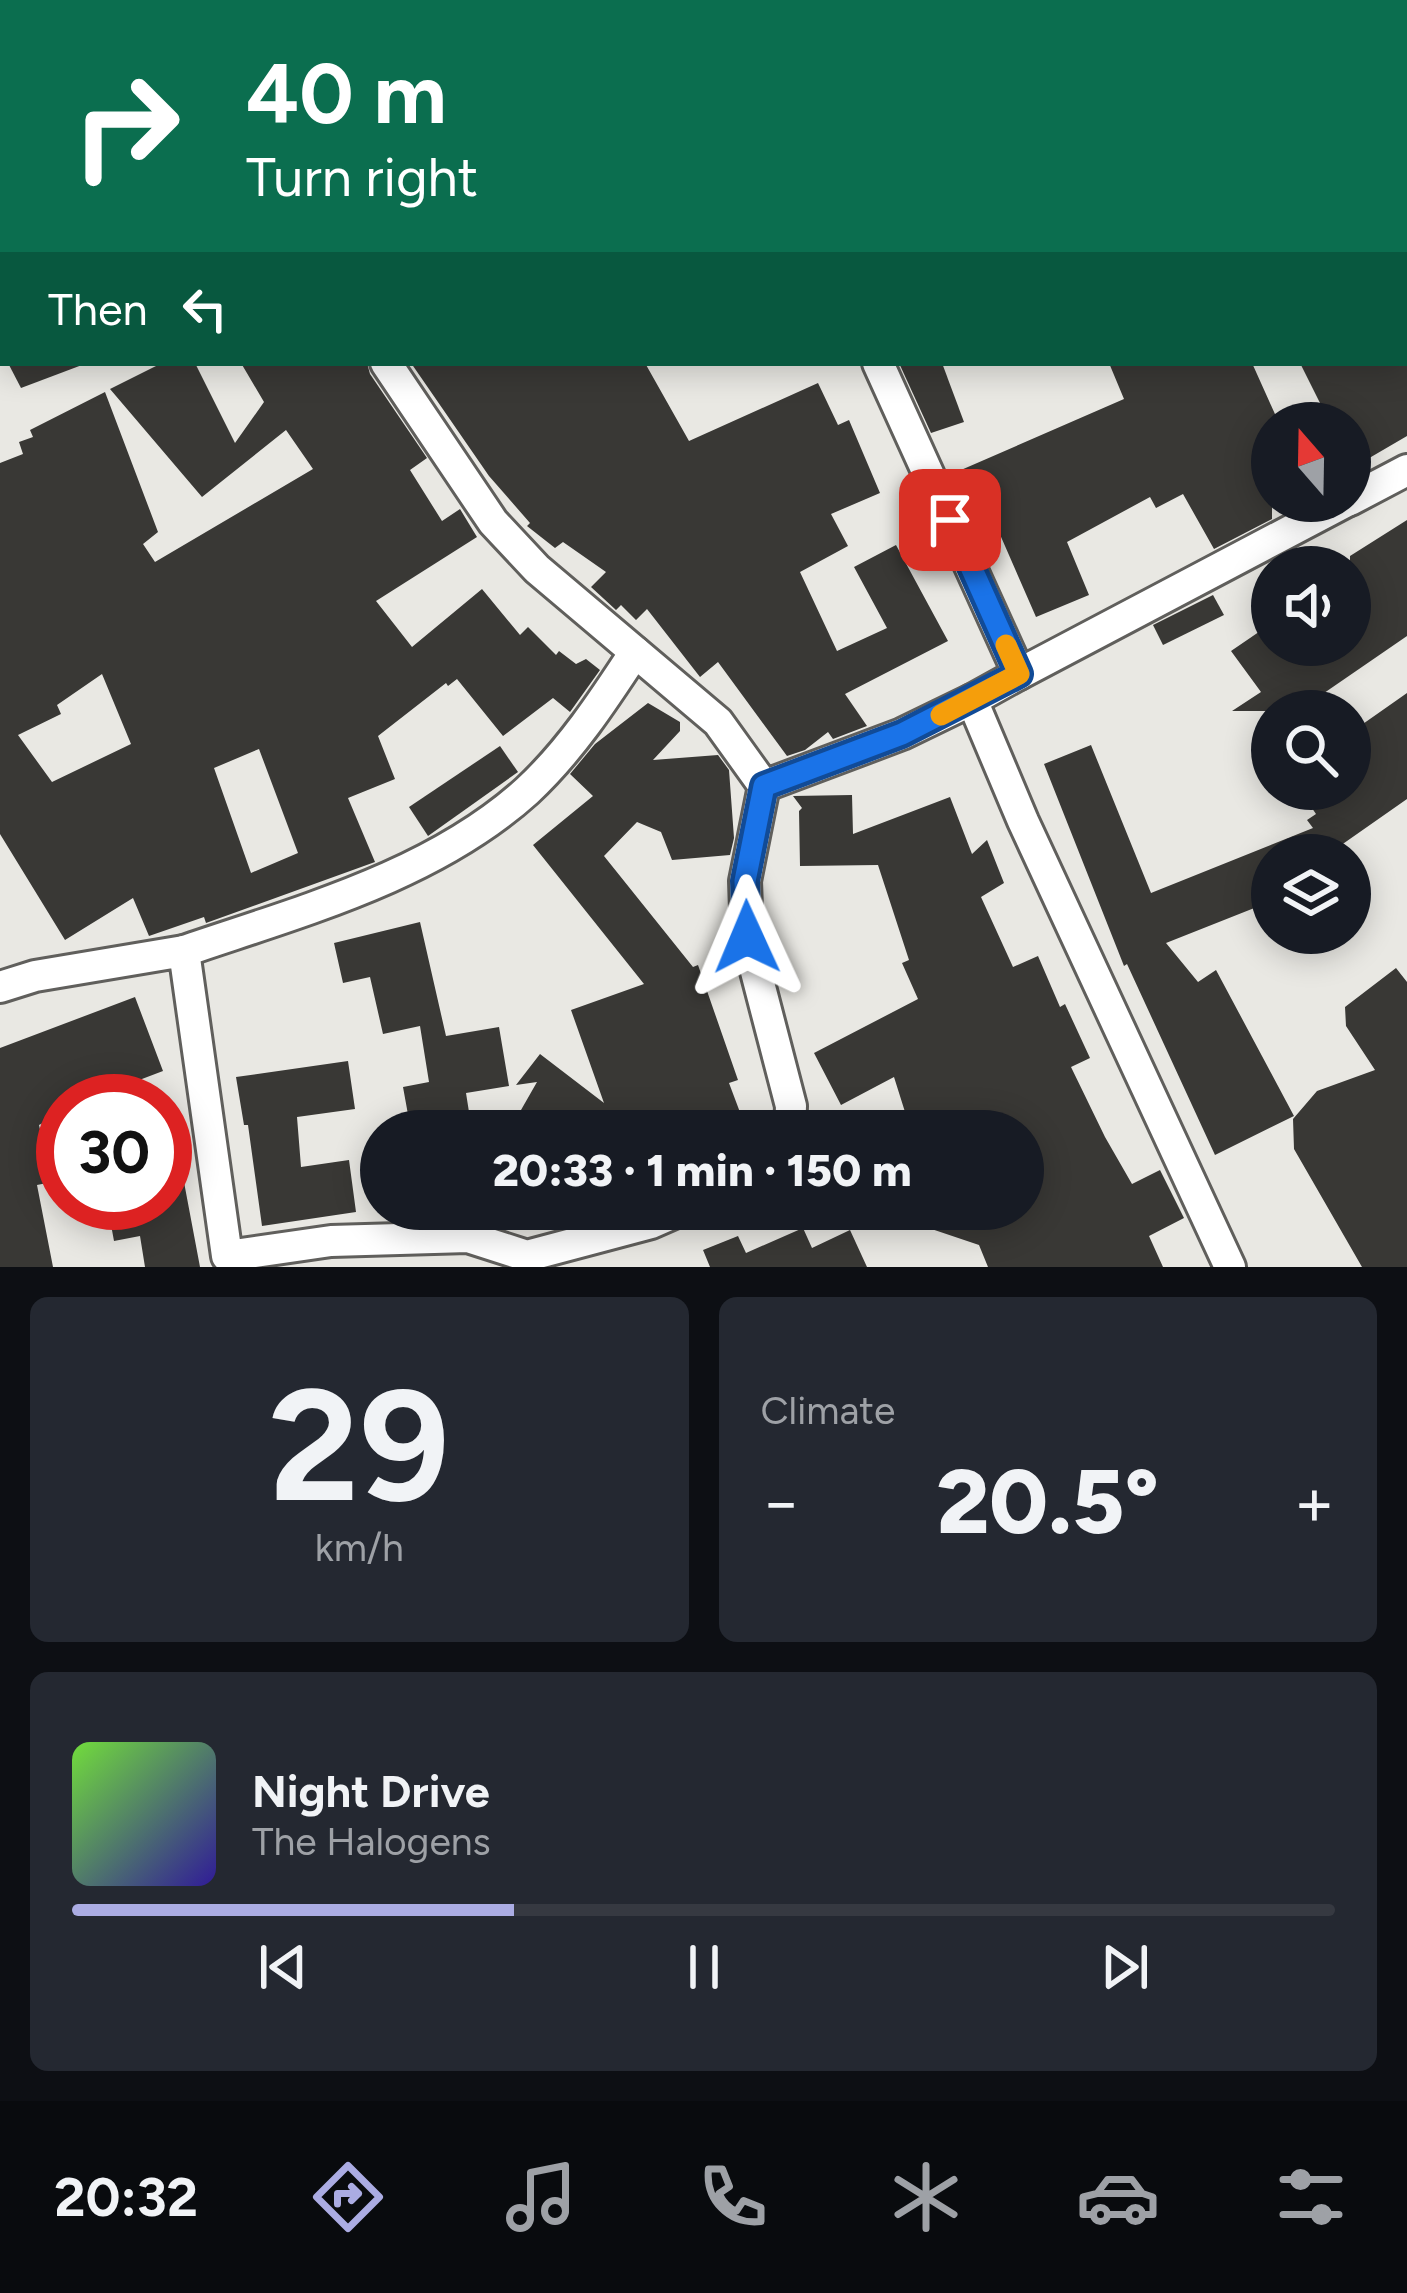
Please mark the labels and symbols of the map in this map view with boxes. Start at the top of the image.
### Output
north arrow [1251,402,1371,522]
pin [899,469,1001,571]
position arrow [684,874,810,1000]
speed limit sign: 30 [36,1074,192,1230]

